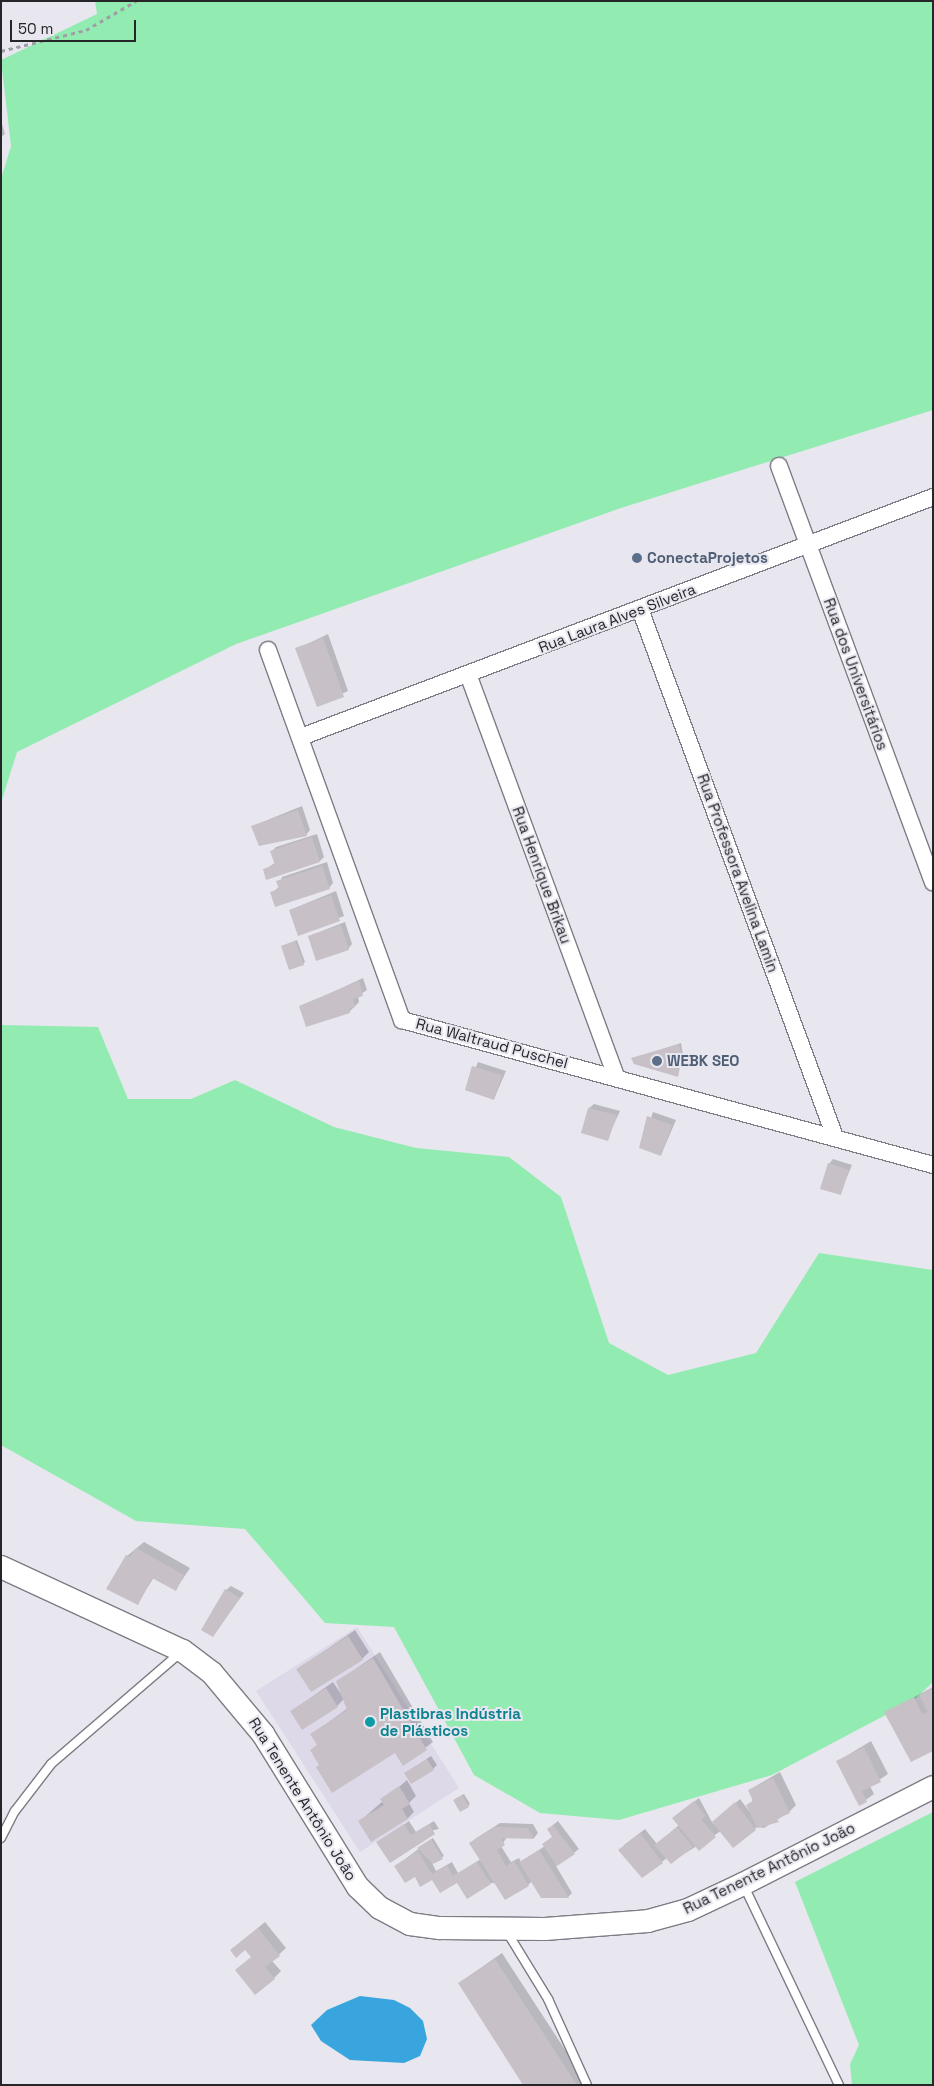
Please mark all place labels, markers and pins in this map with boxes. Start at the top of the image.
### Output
place label: ConectaProjetos [647,549,768,567]
marker: ConectaProjetos [631,552,643,564]
place label: WEBK SEO [667,1052,739,1070]
marker: WEBK SEO [651,1055,663,1067]
place label: Plastibras Indústria de Plásticos [380,1704,521,1739]
marker: Plastibras Indústria de Plásticos [364,1716,376,1728]

